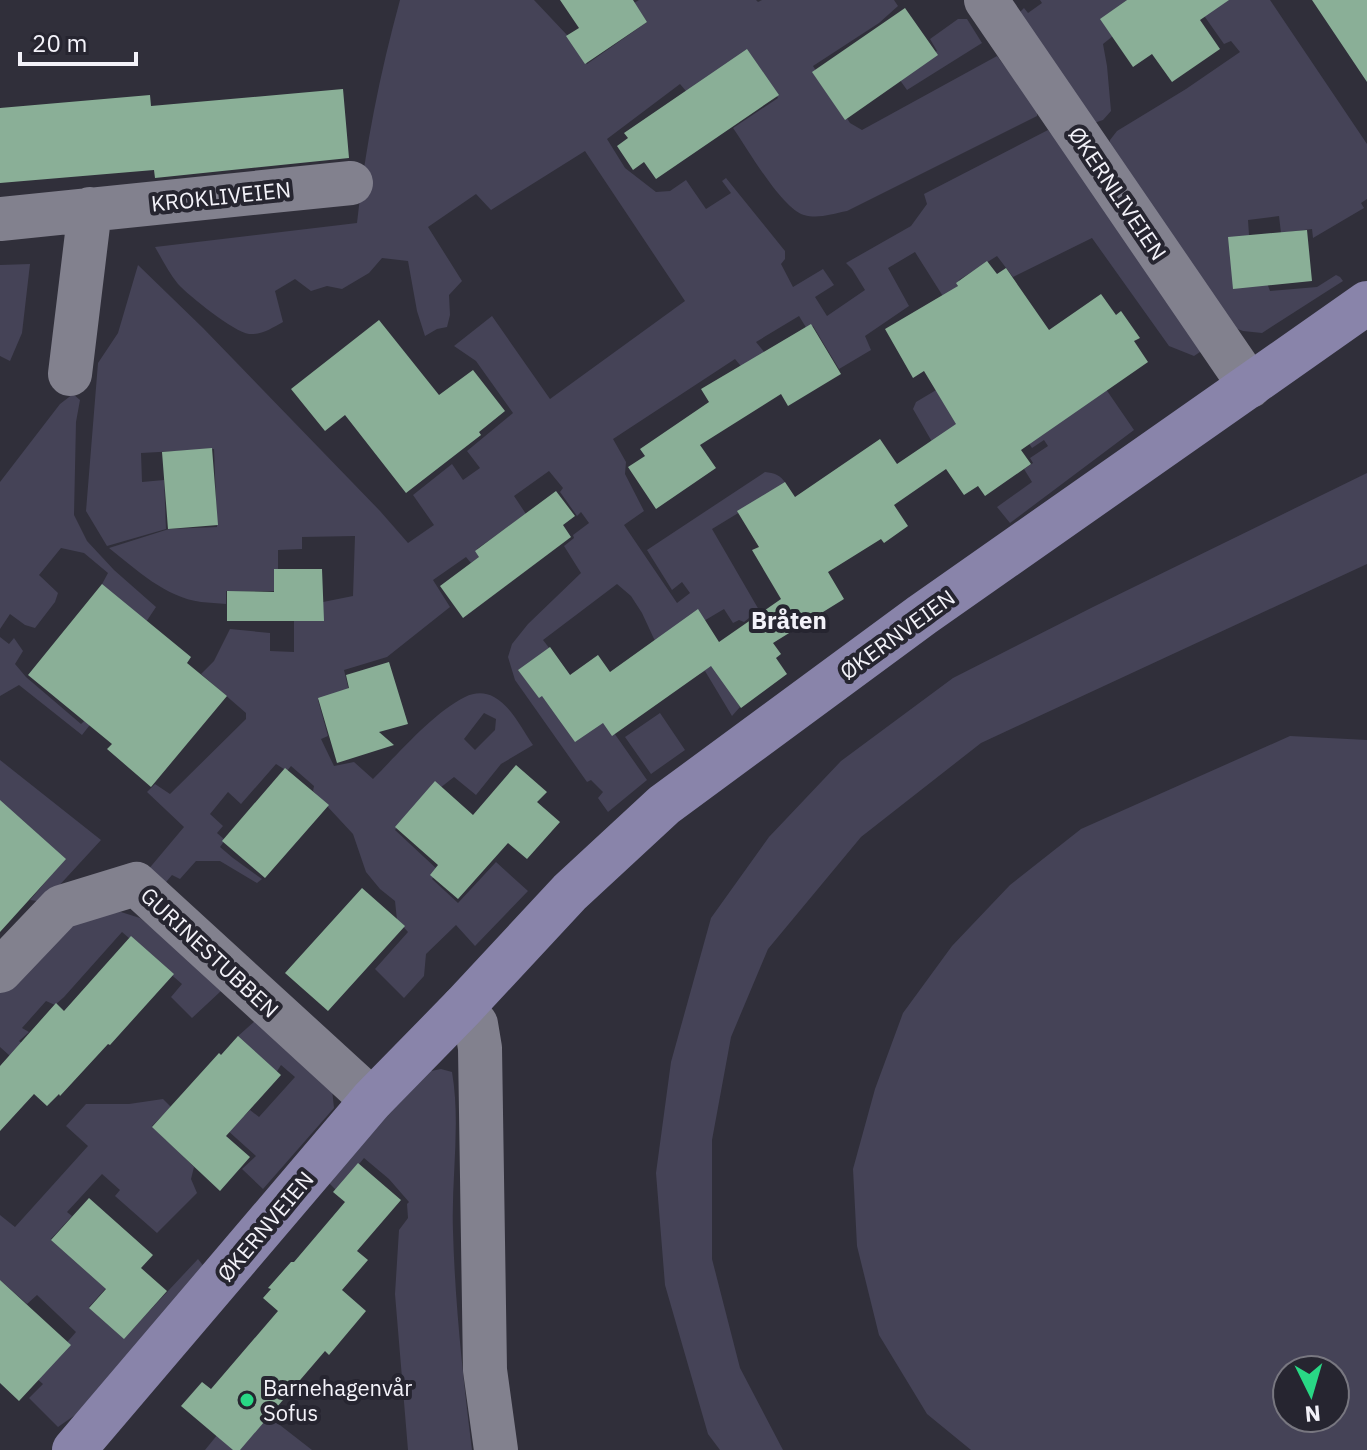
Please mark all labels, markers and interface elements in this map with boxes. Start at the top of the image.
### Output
scale bar [20,16,136,66]
text: 20 m [32,27,87,59]
street label: ØKERNLIVEIEN [1063,121,1173,265]
street label: KROKLIVEIEN [150,174,292,218]
street label: ØKERNVEIEN [834,582,960,686]
district label: Bråten [751,604,827,636]
street label: GURINESTUBBEN [135,881,285,1023]
street label: ØKERNVEIEN [210,1165,320,1287]
north arrow [1271,1354,1351,1434]
place label: Barnehagenvår Sofus [263,1373,412,1427]
marker: Barnehagenvår Sofus [238,1391,256,1409]
text: N [1304,1399,1322,1430]

